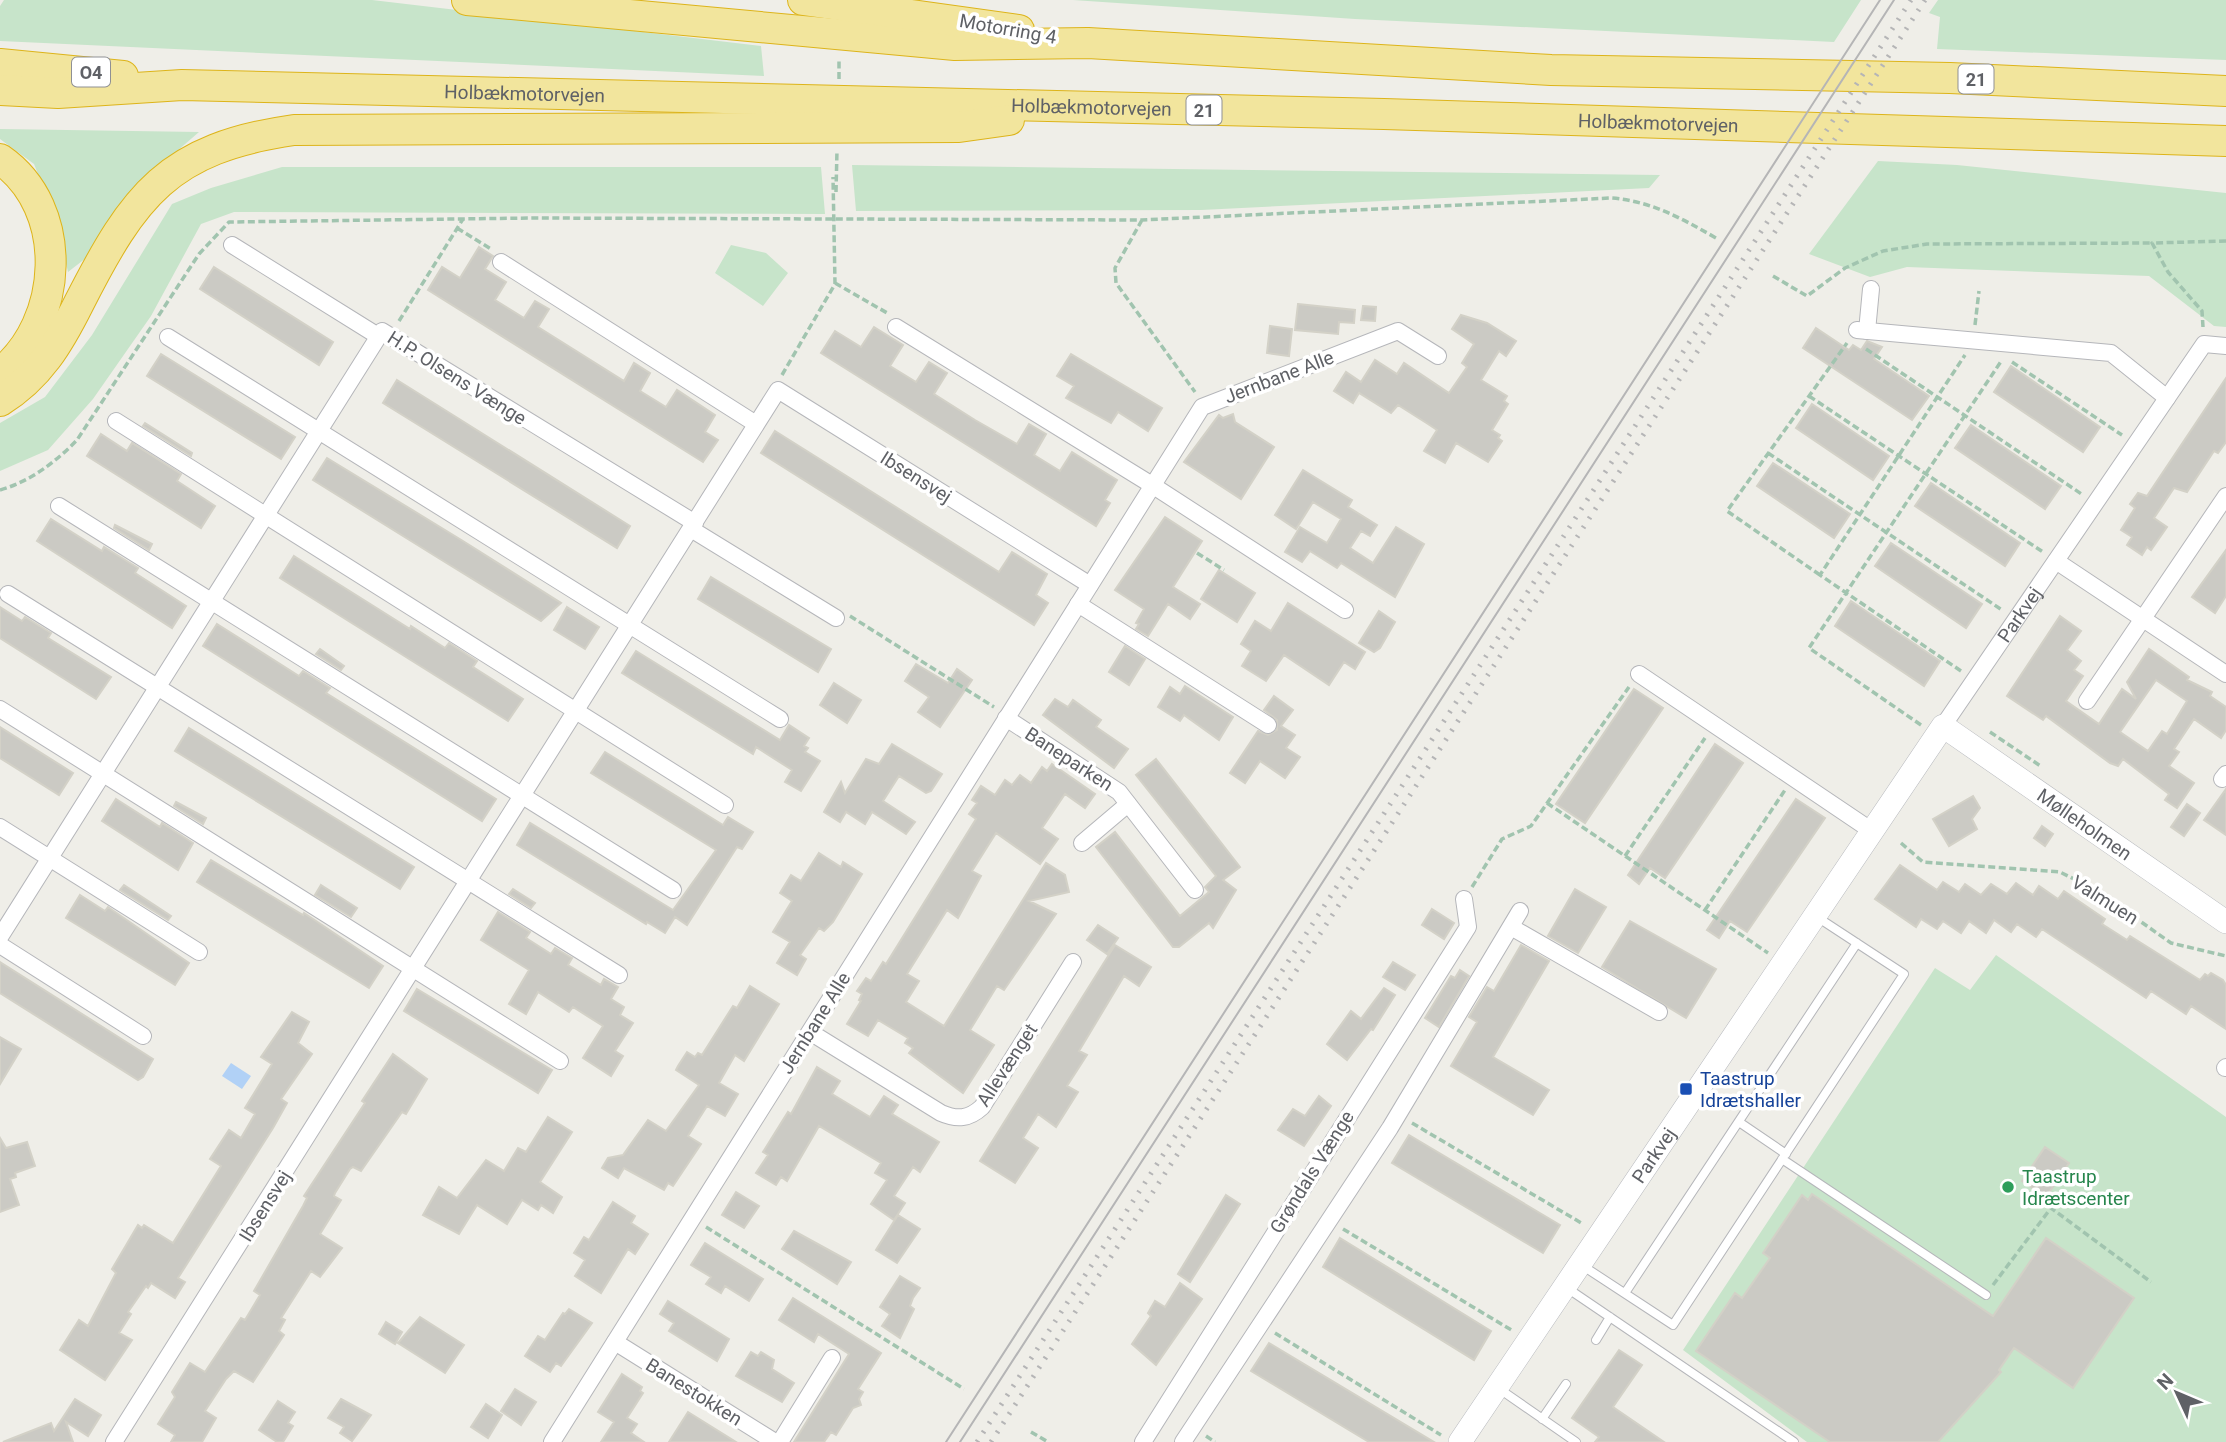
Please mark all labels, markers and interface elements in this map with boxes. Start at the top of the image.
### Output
street label: Motorring 4 [958,9,1059,49]
road number: O4 [72,58,110,86]
road number: 21 [1958,64,1994,94]
street label: Holbækmotorvejen [444,80,605,107]
street label: Holbækmotorvejen [1011,94,1172,120]
road number: 21 [1186,96,1222,124]
street label: Holbækmotorvejen [1577,109,1739,137]
street label: H.P. Olsens Vænge [383,326,531,430]
street label: Jernbane Alle [1221,346,1337,408]
street label: Ibsensvej [876,446,956,508]
street label: Parkvej [1992,582,2046,647]
street label: Baneparken [1021,722,1117,796]
street label: Mølleholmen [2033,783,2136,865]
street label: Valmuen [2067,871,2143,929]
street label: Jernbane Alle [775,968,855,1078]
street label: Allevænget [972,1019,1042,1111]
place label: Taastrup Idrætshaller [1700,1067,1802,1112]
marker: Taastrup Idrætshaller [1678,1081,1694,1097]
street label: Grøndals Vænge [1265,1106,1359,1238]
street label: Parkvej [1627,1123,1680,1187]
place label: Taastrup Idrætscenter [2022,1165,2130,1210]
street label: Ibsensvej [234,1166,296,1246]
marker: Taastrup Idrætscenter [2000,1179,2016,1195]
street label: Banestokken [642,1353,746,1431]
north arrow [2142,1358,2212,1428]
text: N [2152,1369,2178,1394]

